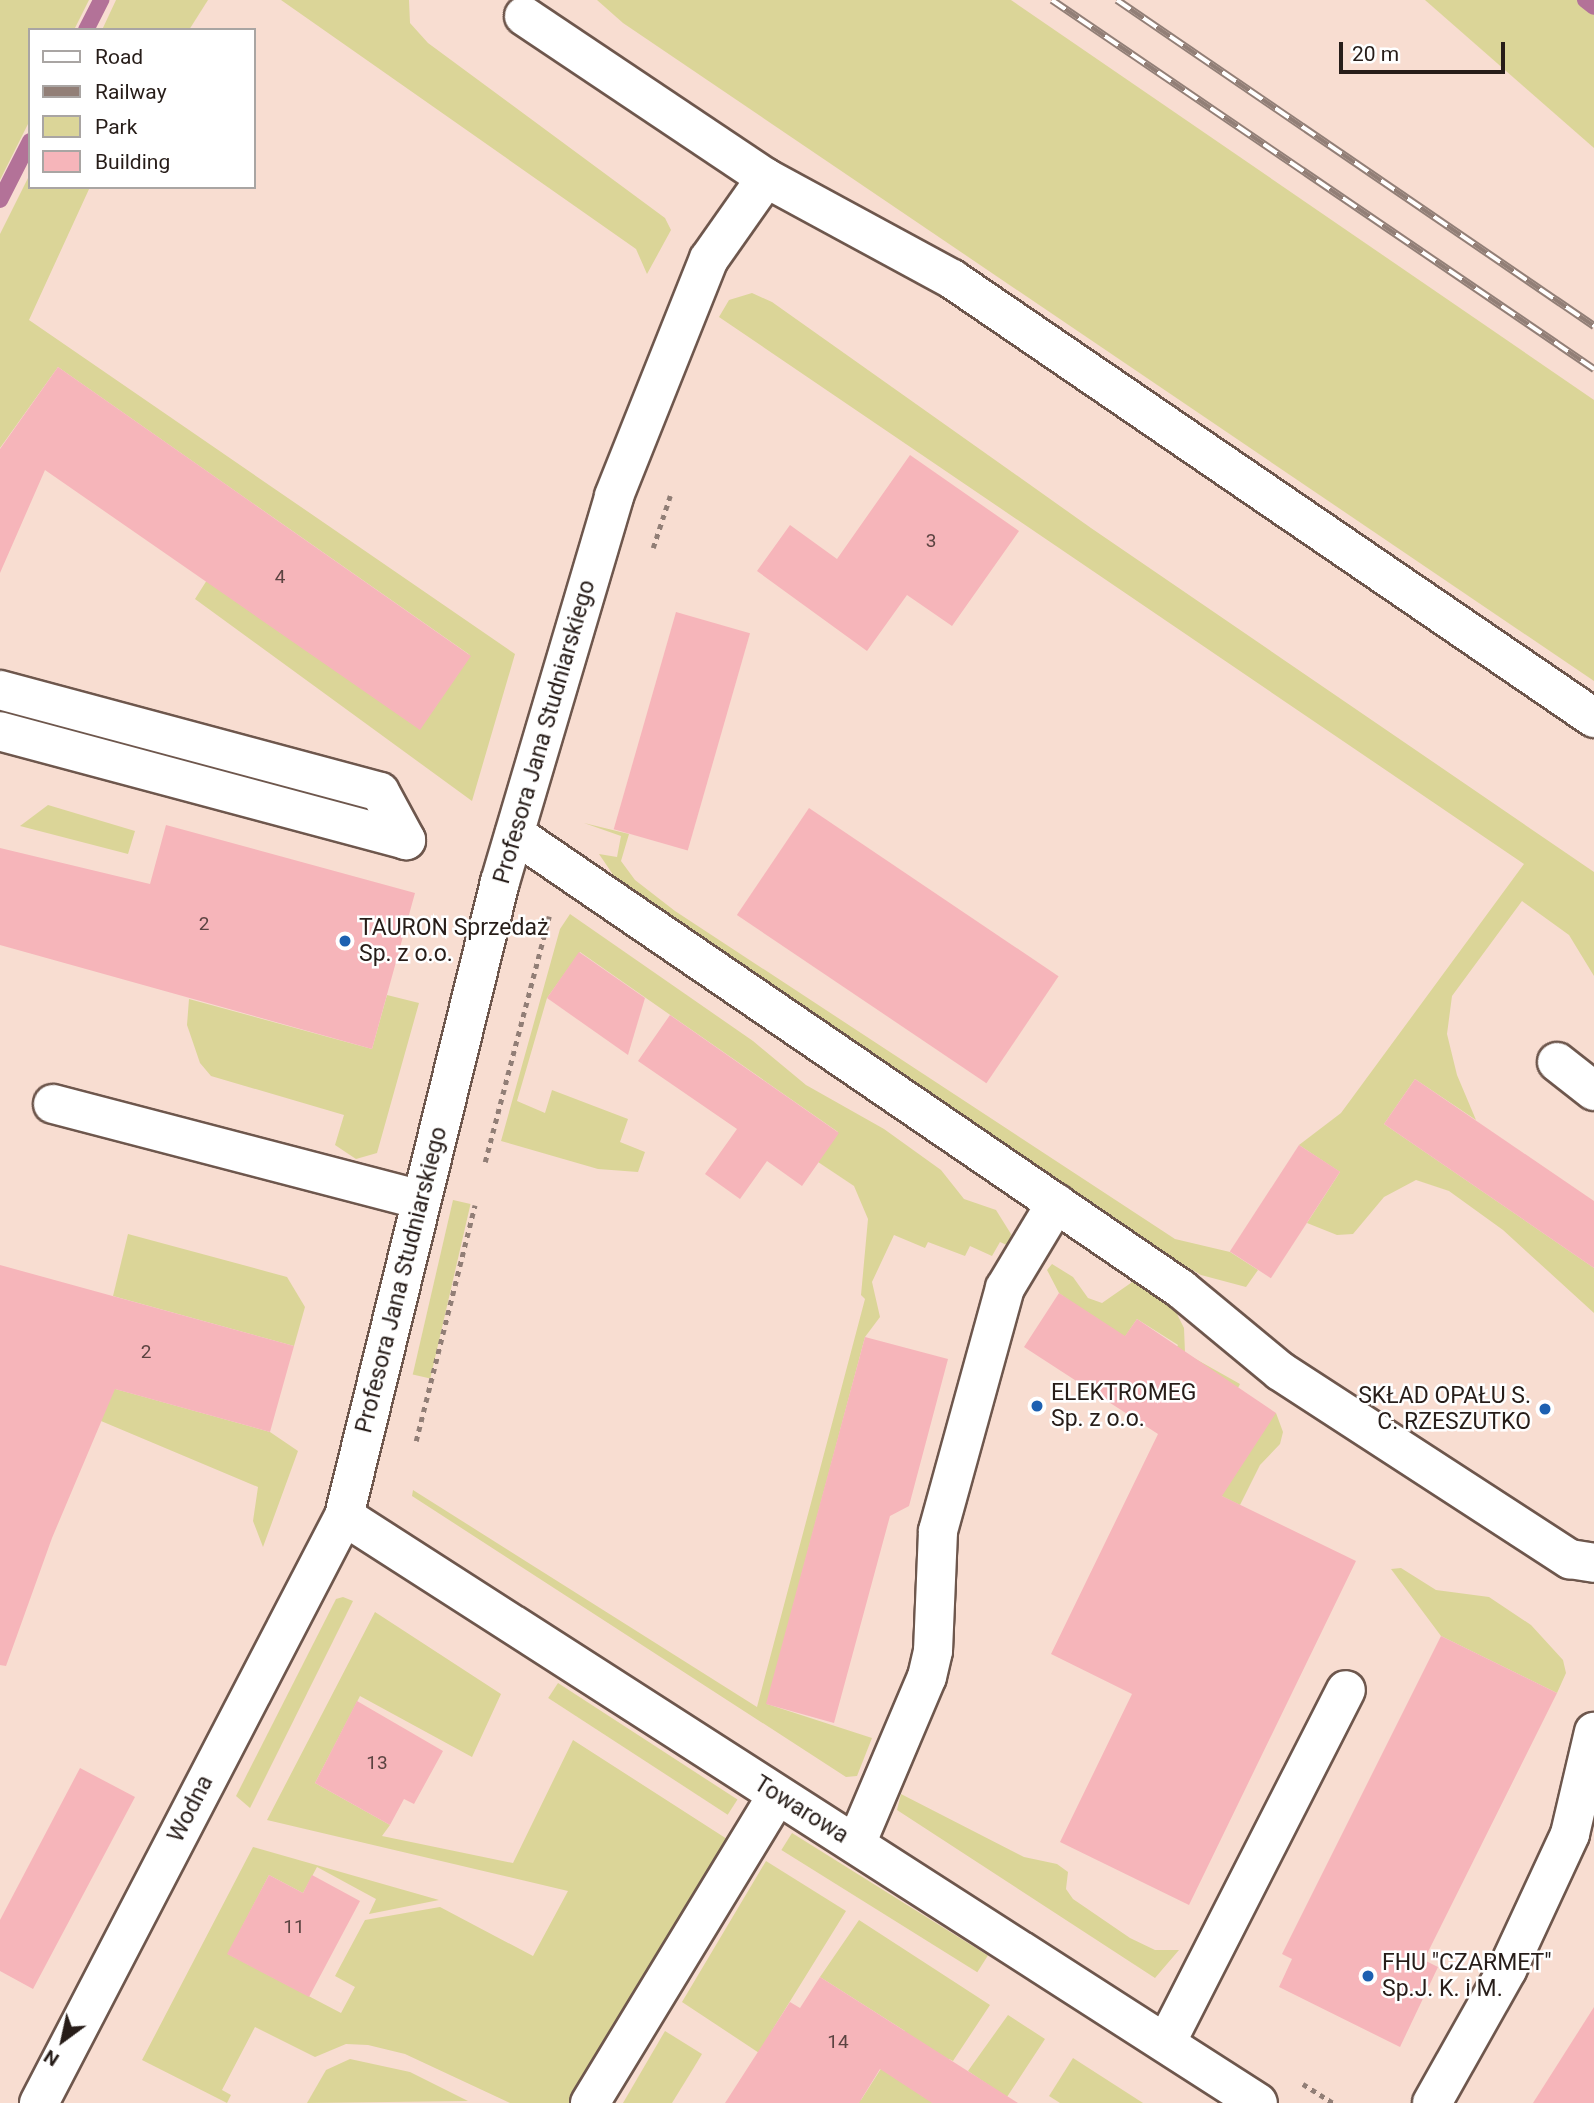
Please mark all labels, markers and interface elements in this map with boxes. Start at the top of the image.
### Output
legend [28,28,256,189]
scale bar [1342,28,1508,72]
text: 20 m [1352,42,1399,66]
text: Road [95,45,143,69]
text: Railway [95,80,167,104]
text: Park [95,115,137,139]
text: Building [95,150,170,174]
house number: 3 [926,530,936,552]
house number: 4 [275,566,285,588]
street label: Profesora Jana Studniarskiego [488,577,602,887]
house number: 2 [199,913,209,935]
place label: TAURON Sprzedaż Sp. z o.o. [359,914,548,968]
marker: TAURON Sprzedaż Sp. z o.o. [337,933,353,949]
street label: Profesora Jana Studniarskiego [351,1124,453,1436]
house number: 2 [141,1341,151,1363]
place label: ELEKTROMEG Sp. z o.o. [1051,1379,1197,1433]
place label: SKŁAD OPAŁU S. C. RZESZUTKO [1358,1382,1531,1436]
marker: ELEKTROMEG Sp. z o.o. [1029,1398,1045,1414]
marker: SKŁAD OPAŁU S. C. RZESZUTKO [1537,1401,1553,1417]
house number: 13 [366,1752,388,1774]
street label: Towarowa [749,1770,853,1850]
street label: Wodna [163,1771,219,1847]
house number: 11 [283,1916,305,1938]
place label: FHU "CZARMET" Sp.J. K. i M. [1382,1949,1552,2003]
marker: FHU "CZARMET" Sp.J. K. i M. [1360,1968,1376,1984]
north arrow [28,2005,98,2075]
house number: 14 [827,2031,849,2053]
text: N [39,2045,63,2071]

